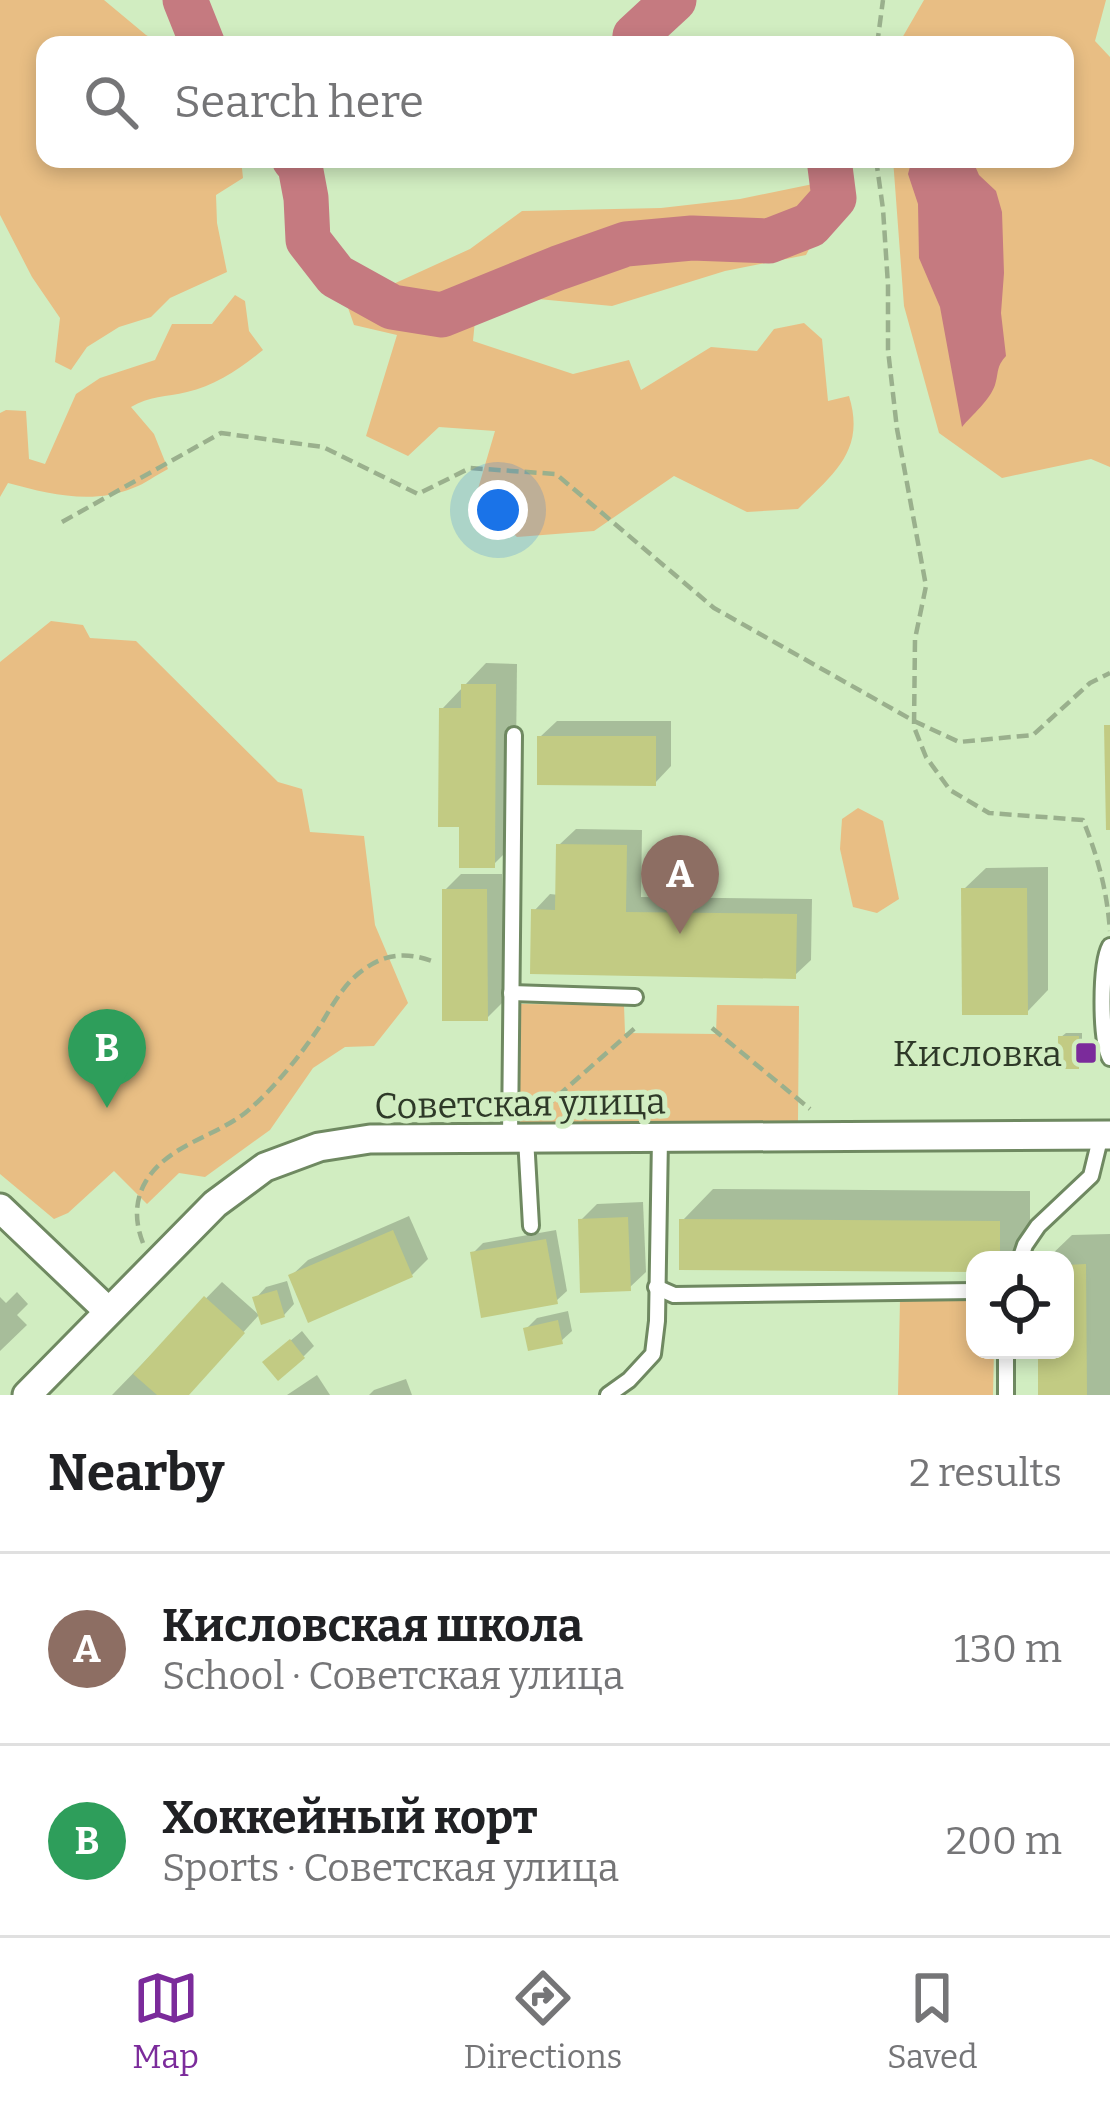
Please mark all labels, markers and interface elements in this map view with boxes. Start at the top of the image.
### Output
search box [36,36,1074,168]
icon: search [78,69,144,135]
text: Search here [174,75,424,129]
your location [468,480,528,540]
pin: A [641,835,719,934]
pin: B [68,1009,146,1108]
place label: Кисловка [893,1032,1062,1076]
marker: Кисловка [1073,1040,1099,1066]
street label: Советская улица [374,1079,666,1129]
map controls [966,1251,1074,1359]
button: locate [966,1251,1074,1359]
text: Nearby [48,1442,224,1504]
text: 2 results [909,1450,1062,1496]
text: Кисловская школа [162,1599,583,1653]
text: A [73,1626,101,1672]
text: 130 m [954,1626,1062,1672]
text: School · Советская улица [162,1653,624,1699]
text: Хоккейный корт [162,1791,537,1845]
text: B [74,1818,100,1864]
text: 200 m [946,1818,1062,1864]
text: Sports · Советская улица [162,1845,619,1891]
tab: Map [132,1965,199,2077]
tab: Directions [464,1965,622,2077]
tab: Saved [887,1965,978,2077]

